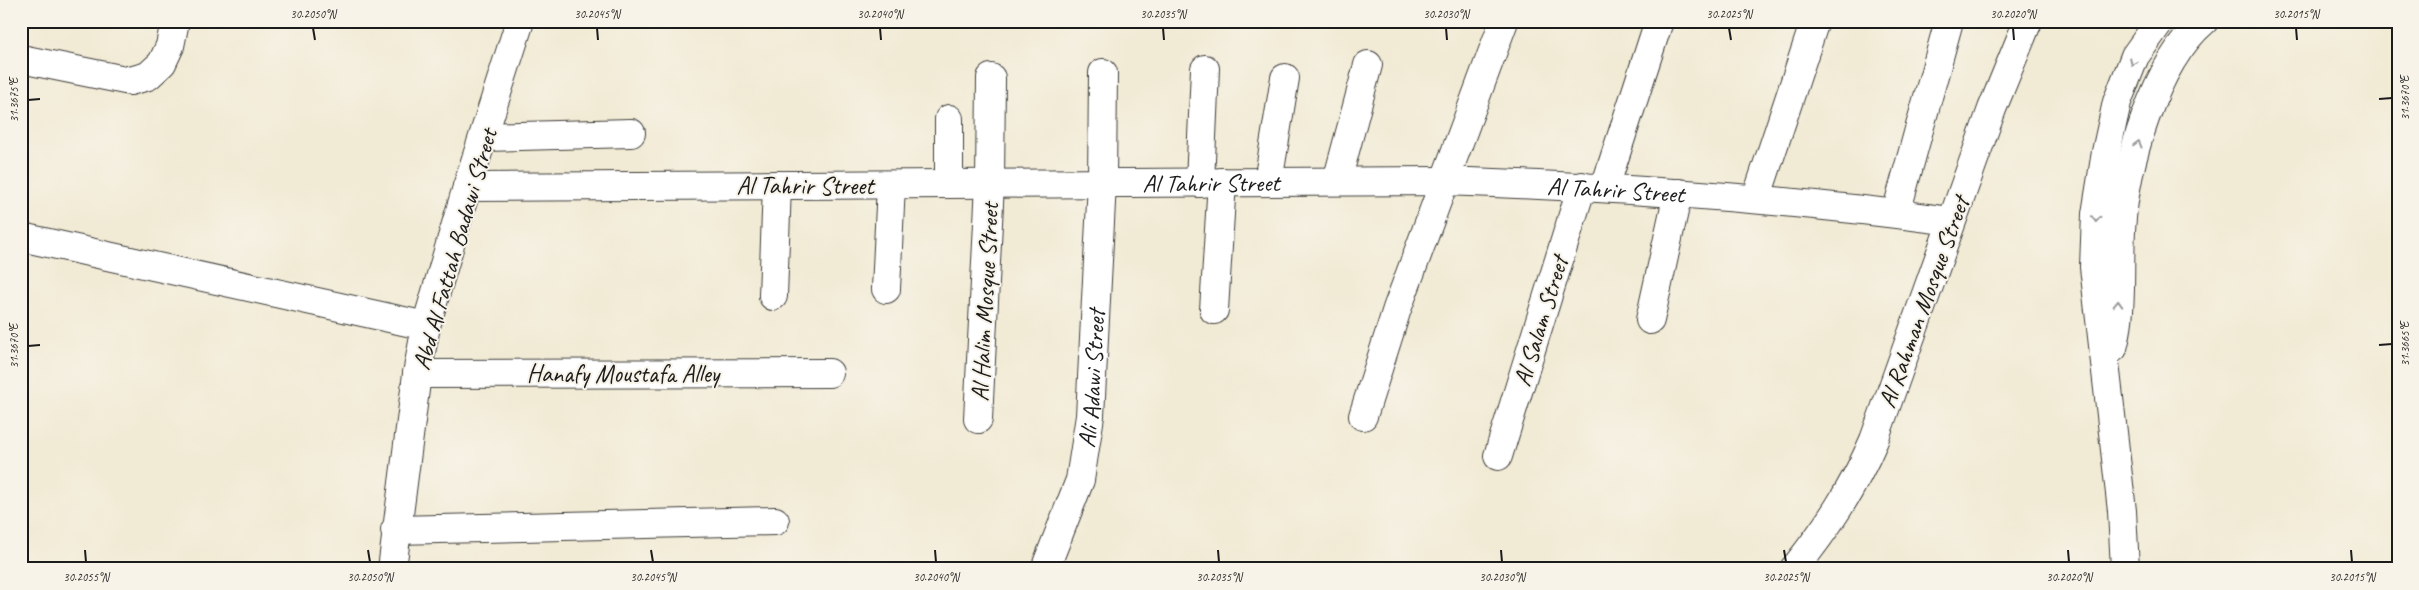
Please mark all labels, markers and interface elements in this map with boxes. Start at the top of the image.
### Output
text: 30.2050°N [290,6,337,22]
text: 30.2045°N [574,6,621,22]
text: 30.2040°N [857,6,904,22]
text: 30.2035°N [1140,6,1187,22]
text: 30.2030°N [1423,6,1470,22]
text: 30.2025°N [1706,6,1753,22]
text: 30.2020°N [1990,6,2037,22]
text: 30.2015°N [2273,6,2320,22]
one-way arrow [2129,57,2140,66]
text: 31.3670°E [2397,74,2413,120]
text: 31.3675°E [6,76,22,122]
street label: Abd Al Fattah Badawi Street [405,122,505,373]
one-way arrow [2132,139,2143,148]
street label: Al Tahrir Street [1142,167,1282,200]
street label: Al Tahrir Street [737,170,876,202]
street label: Al Tahrir Street [1546,170,1688,211]
street label: Al Rahman Mosque Street [1871,189,1978,412]
street label: Al Halim Mosque Street [964,199,1006,402]
one-way arrow [2091,215,2102,223]
street label: Al Salam Street [1506,249,1577,390]
one-way arrow [2113,300,2124,308]
street label: Ali Adawi Street [1070,305,1113,450]
text: 31.3665°E [2397,320,2413,366]
text: 31.3670°E [6,322,22,368]
street label: Hanafy Moustafa Alley [527,358,722,390]
text: 30.2055°N [63,569,110,585]
text: 30.2050°N [347,569,394,585]
text: 30.2045°N [630,569,677,585]
text: 30.2040°N [913,569,960,585]
text: 30.2035°N [1196,569,1243,585]
text: 30.2030°N [1479,569,1526,585]
text: 30.2025°N [1763,569,1810,585]
text: 30.2020°N [2046,569,2093,585]
text: 30.2015°N [2329,569,2376,585]

